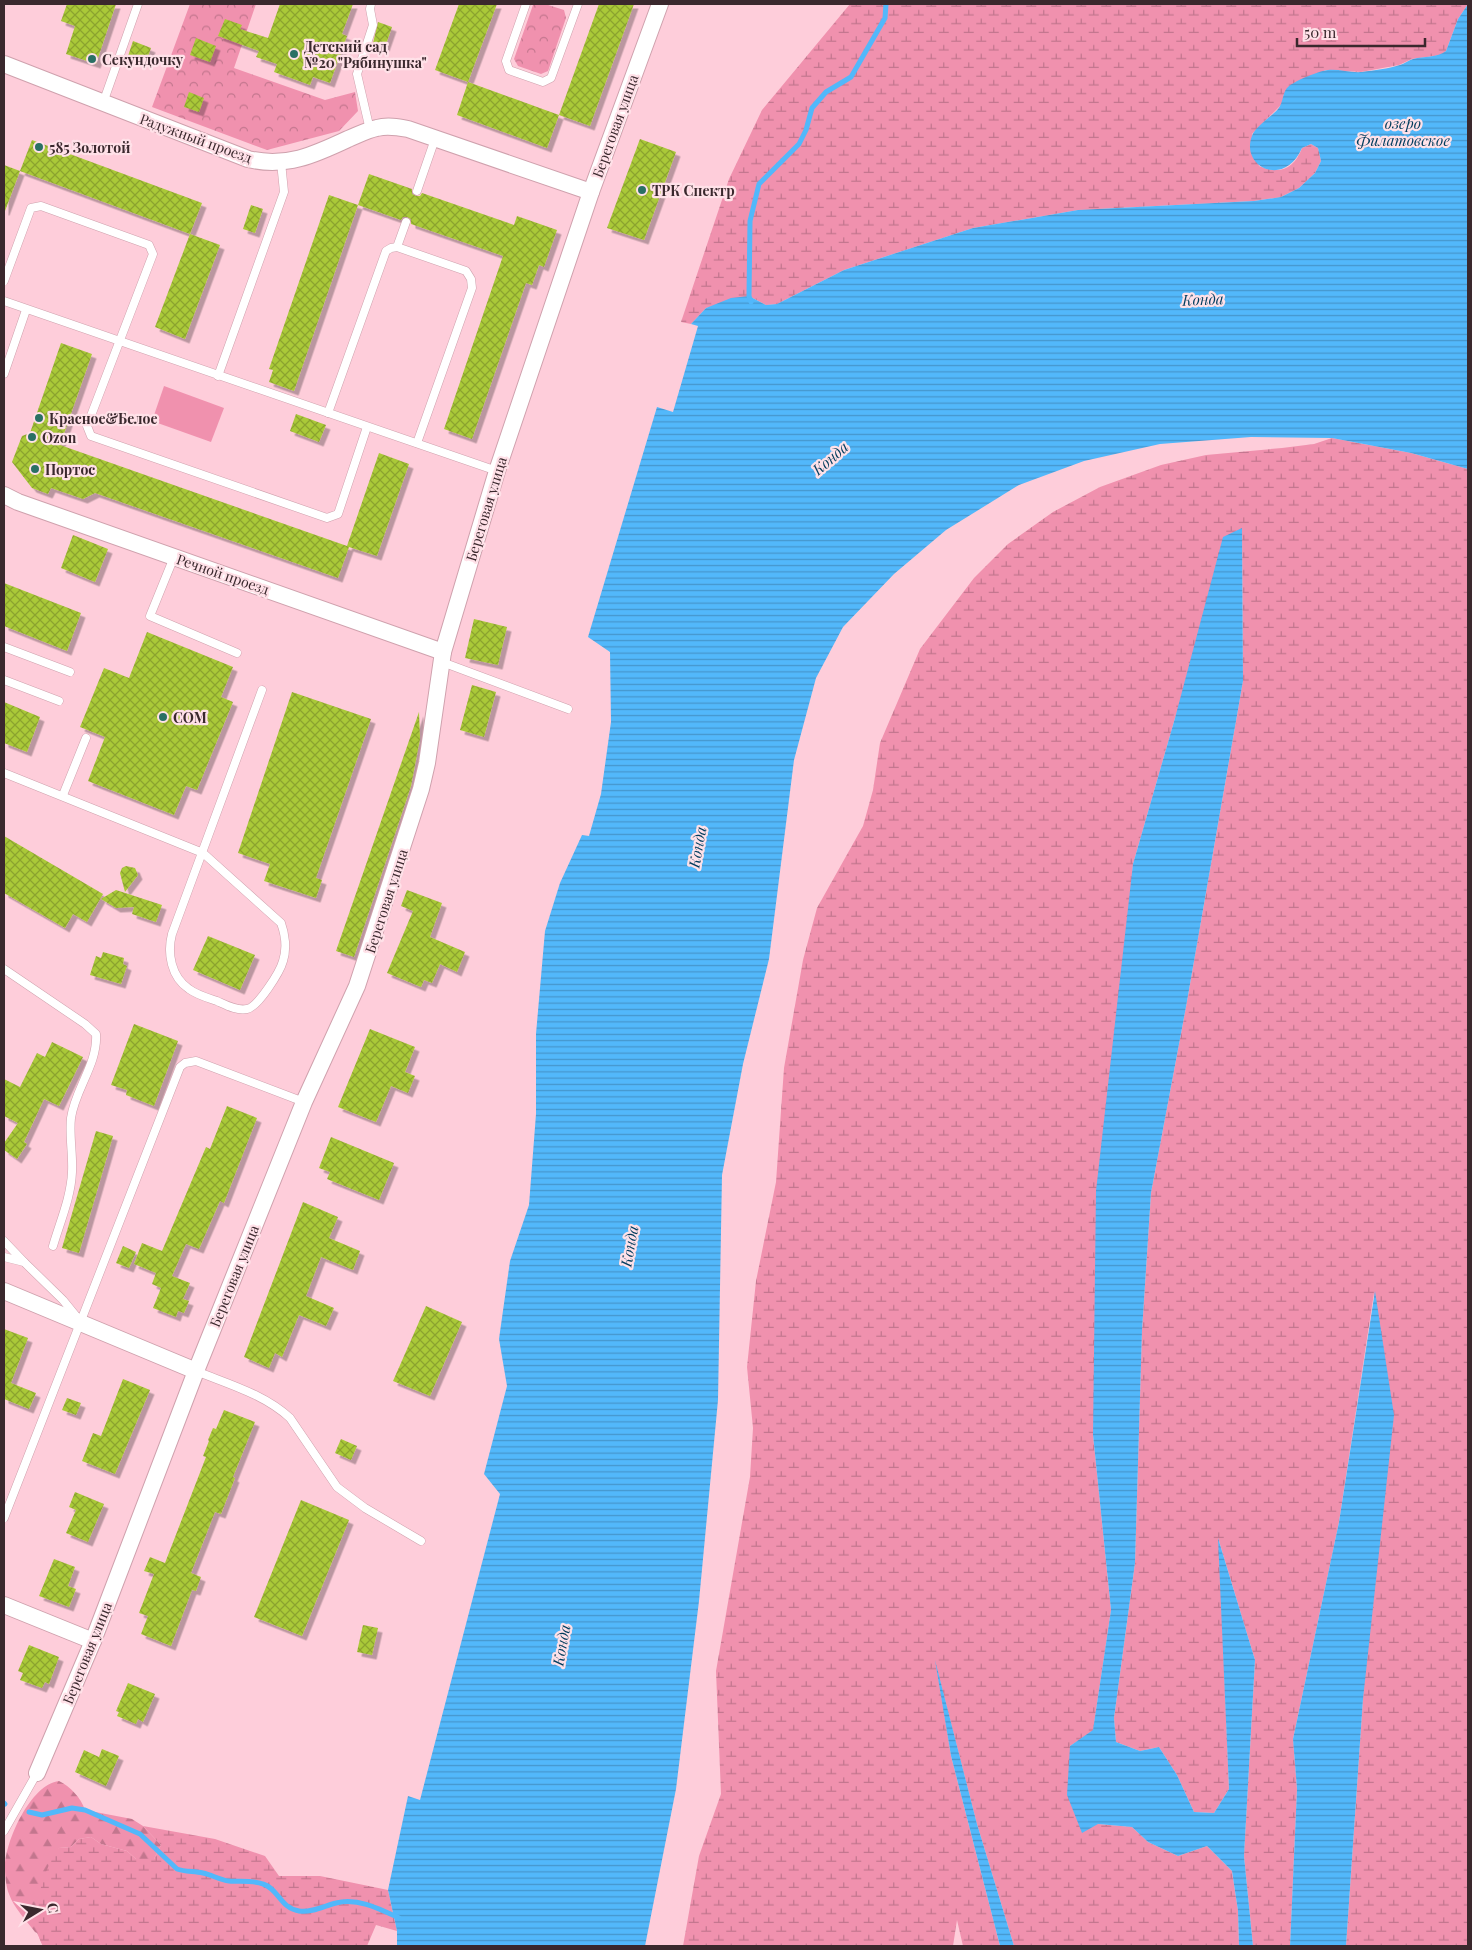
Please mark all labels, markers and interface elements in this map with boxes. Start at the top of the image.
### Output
scale bar [1297,15,1424,47]
text: 50 m [1304,22,1337,42]
place label: Детский сад №20 "Рябинушка" [304,37,427,72]
marker: Детский сад №20 "Рябинушка" [288,48,300,60]
place label: Секундочку [102,50,184,69]
marker: Секундочку [86,53,98,65]
street label: Береговая улица [588,72,642,180]
street label: Радужный проезд [137,109,255,167]
water label: озеро Филатовское [1356,113,1450,150]
place label: 585 Золотой [49,138,130,157]
marker: 585 Золотой [33,141,45,153]
place label: ТРК Спектр [652,181,735,200]
marker: ТРК Спектр [636,184,648,196]
water label: Конда [1181,288,1224,310]
place label: Красное&Белое [49,409,158,428]
marker: Красное&Белое [33,412,45,424]
place label: Ozon [42,428,77,447]
marker: Ozon [26,431,38,443]
water label: Конда [807,437,852,480]
street label: Береговая улица [461,454,511,564]
place label: Портос [45,460,95,479]
marker: Портос [29,463,41,475]
street label: Речной проезд [174,549,272,599]
place label: СОМ [173,708,207,727]
marker: СОМ [157,711,169,723]
water label: Конда [683,825,710,870]
street label: Береговая улица [360,847,412,955]
street label: Береговая улица [205,1222,263,1330]
water label: Конда [615,1224,642,1269]
street label: Береговая улица [58,1599,116,1707]
water label: Конда [547,1623,574,1668]
north arrow [15,1885,65,1935]
text: С [43,1901,64,1914]

